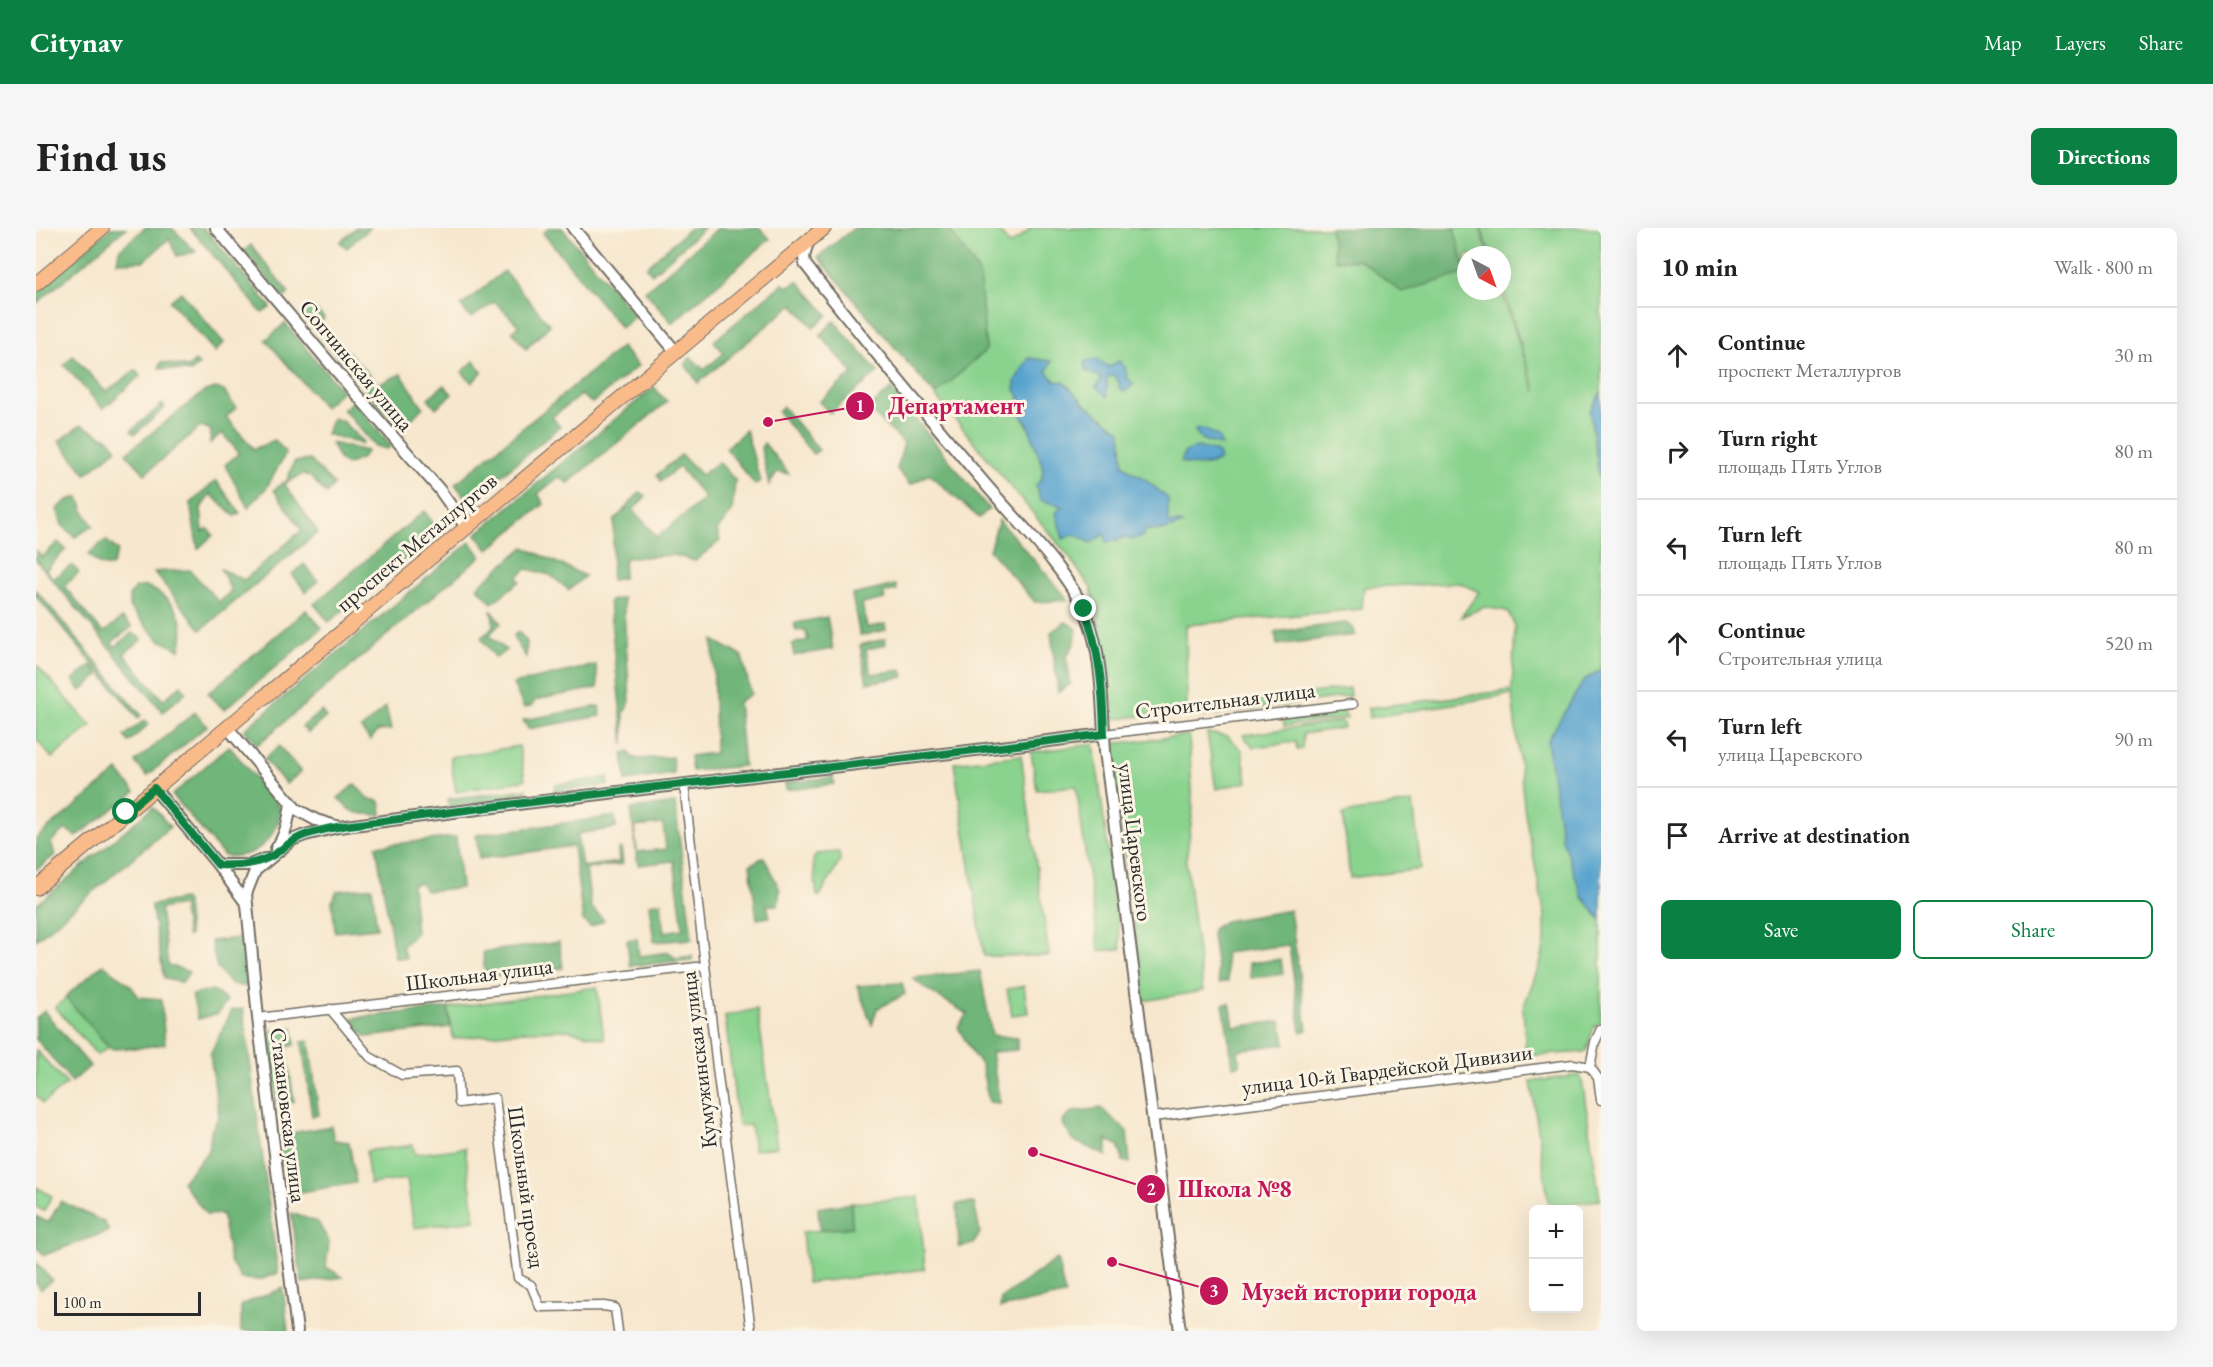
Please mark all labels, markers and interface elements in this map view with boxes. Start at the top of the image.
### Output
text: Citynav [30,24,123,60]
text: Map [1984,29,2022,56]
text: Layers [2055,29,2106,56]
text: Share [2139,29,2183,56]
button: Directions [2031,128,2177,185]
text: Find us [36,129,167,184]
north arrow [1457,246,1511,300]
text: 10 min [1661,250,1738,284]
text: Walk · 800 m [2054,254,2153,280]
street label: Сопчинская улица [293,293,420,438]
text: Continue [1718,328,1805,357]
icon: ahead [1661,339,1694,372]
text: 30 m [2114,342,2153,368]
text: проспект Металлургов [1718,357,1901,383]
callout: Департамент [845,385,1036,427]
text: Департамент [888,390,1025,421]
text: 1 [855,394,865,417]
text: Turn right [1718,424,1817,453]
icon: right [1661,435,1694,468]
text: 80 m [2114,438,2153,464]
text: площадь Пять Углов [1718,453,1882,479]
street label: проспект Металлургов [330,466,503,618]
text: Turn left [1718,520,1802,549]
icon: left [1661,531,1694,564]
text: 80 m [2114,534,2153,560]
text: площадь Пять Углов [1718,549,1882,575]
route end [1070,595,1096,621]
text: Continue [1718,616,1805,645]
icon: ahead [1661,627,1694,660]
text: 520 m [2105,630,2153,656]
text: Строительная улица [1718,645,1883,671]
street label: Строительная улица [1133,675,1317,726]
text: Turn left [1718,712,1802,741]
icon: left [1661,723,1694,756]
text: 90 m [2114,726,2153,752]
text: улица Царевского [1718,741,1863,767]
street label: улица Царевского [1111,761,1160,923]
route start [112,798,138,824]
icon: arrive [1661,819,1694,852]
text: Arrive at destination [1718,821,1910,850]
button: Save [1661,900,1901,959]
button: Share [1913,900,2153,959]
street label: Школьная улица [404,951,555,998]
street label: Кумужинская улица [673,969,724,1150]
street label: Стахановская улица [263,1026,314,1204]
street label: улица 10-й Гвардейской Дивизии [1240,1037,1534,1102]
street label: Школьный проезд [501,1104,552,1270]
callout: Школа №8 [1136,1168,1304,1210]
text: Школа №8 [1178,1173,1292,1204]
text: 2 [1146,1177,1156,1200]
map controls [1529,1205,1583,1313]
button: + [1529,1205,1583,1259]
button: − [1529,1259,1583,1313]
callout: Музей истории города [1199,1270,1489,1312]
text: Музей истории города [1241,1276,1477,1308]
text: 3 [1209,1279,1219,1302]
scale bar [54,1289,201,1316]
text: 100 m [63,1292,102,1313]

